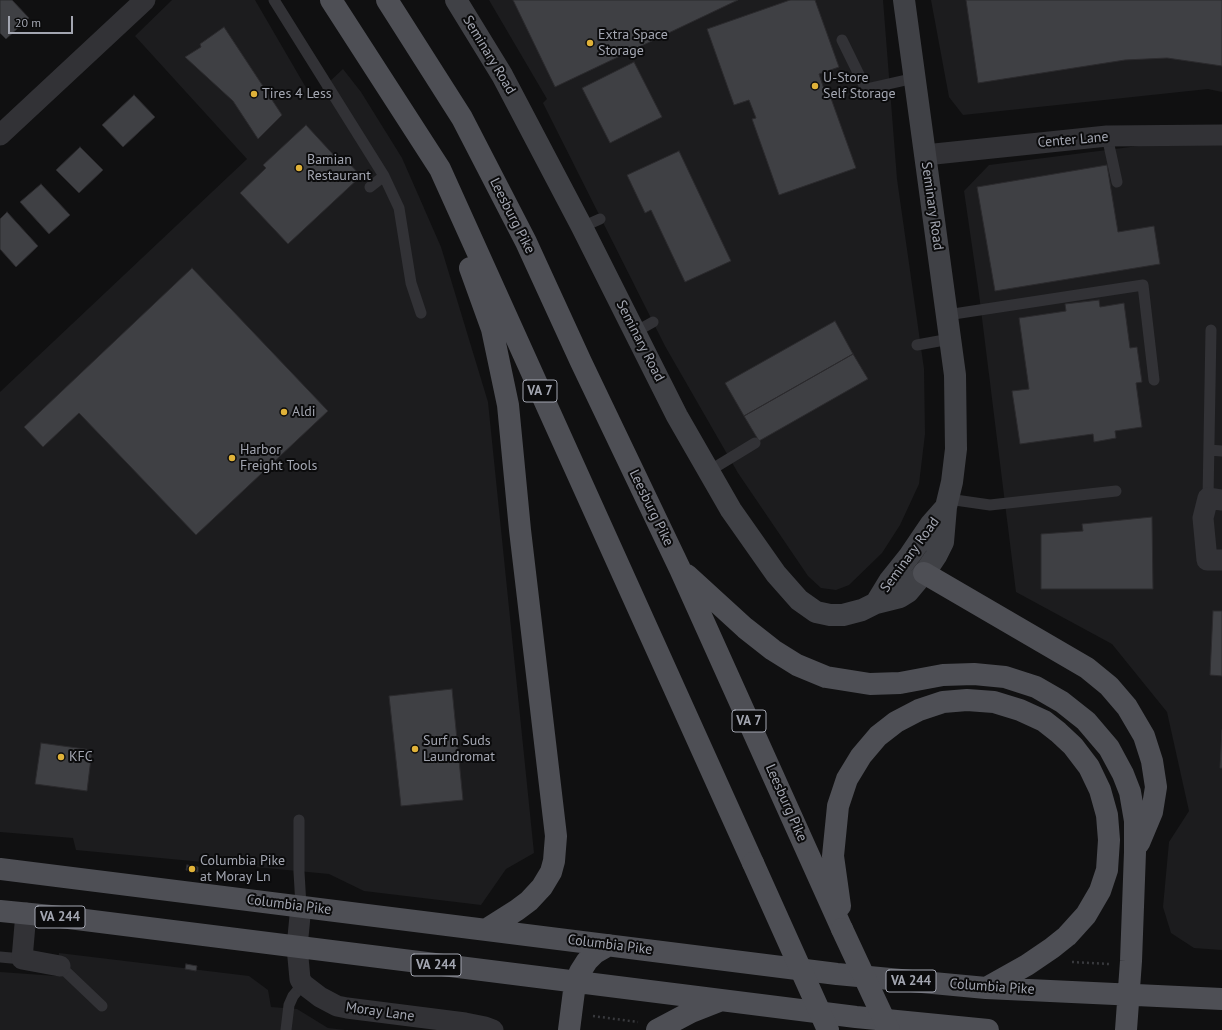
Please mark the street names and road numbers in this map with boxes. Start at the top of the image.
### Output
street label: Seminary Road [459,13,519,97]
street label: Center Lane [1037,129,1109,151]
street label: Seminary Road [917,161,947,251]
street label: Leesburg Pike [486,175,538,257]
street label: Seminary Road [612,298,668,384]
road number: VA 7 [523,380,557,402]
street label: Leesburg Pike [625,467,677,549]
street label: Seminary Road [877,514,943,596]
road number: VA 7 [732,710,766,732]
street label: Leesburg Pike [762,762,810,844]
street label: Columbia Pike [246,891,332,919]
road number: VA 244 [35,906,85,928]
street label: Columbia Pike [567,931,653,959]
road number: VA 244 [411,954,461,976]
road number: VA 244 [886,970,936,992]
street label: Columbia Pike [949,976,1035,998]
street label: Moray Lane [345,999,415,1025]

